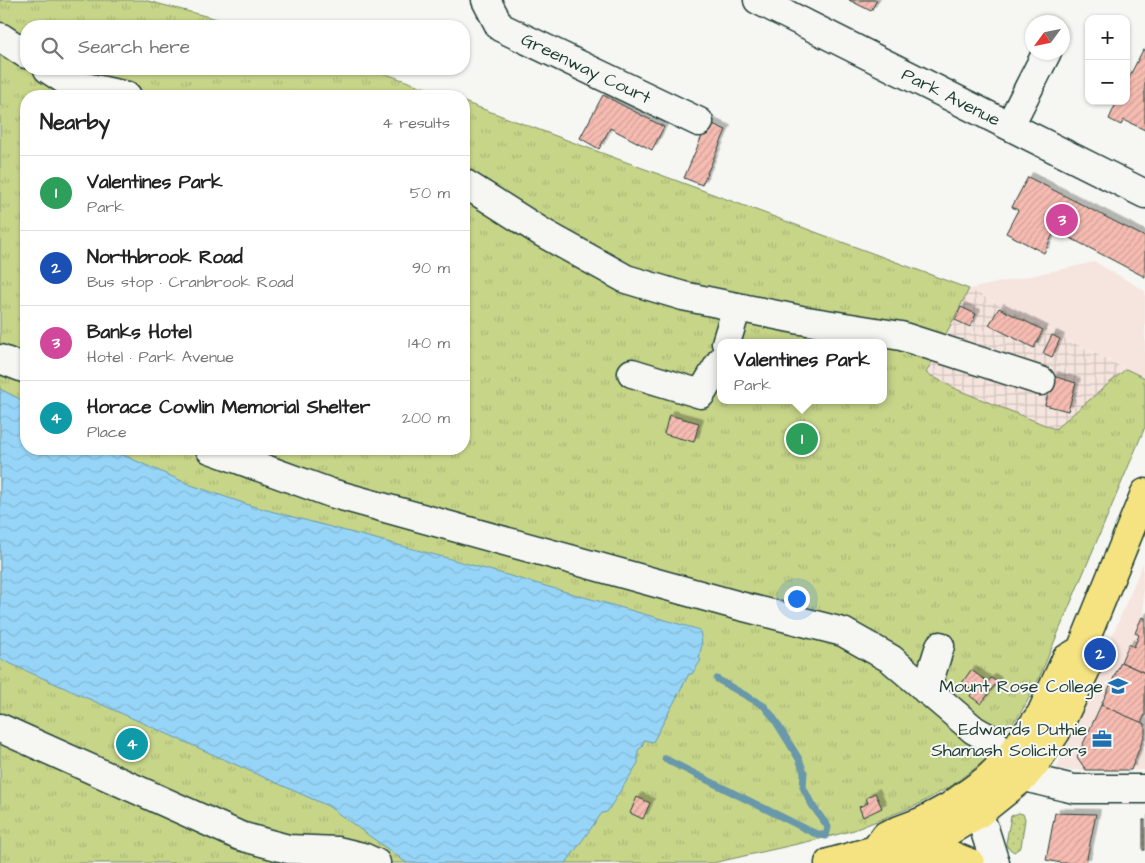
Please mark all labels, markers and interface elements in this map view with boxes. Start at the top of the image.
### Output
north arrow [1025,15,1070,60]
map controls [1085,15,1130,105]
button: + [1085,15,1130,60]
search box [20,20,470,75]
street label: Greenway Court [517,27,656,111]
icon: search [38,34,66,62]
text: Search here [78,34,190,61]
button: − [1085,60,1130,105]
street label: Park Avenue [897,62,1005,133]
text: Nearby [40,108,110,137]
text: 4 results [382,112,450,134]
text: Valentines Park [87,169,223,196]
text: 1 [55,182,57,204]
text: 50 m [410,182,450,204]
text: Park [87,196,124,218]
pin: 3 [1046,201,1078,239]
text: Northbrook Road [87,244,243,271]
text: 2 [51,257,61,279]
text: 90 m [412,257,450,279]
text: Bus stop · Cranbrook Road [87,271,294,293]
text: Banks Hotel [87,319,192,346]
text: 3 [52,332,60,354]
text: 140 m [408,332,450,354]
popup [717,339,887,404]
text: Hotel · Park Avenue [87,346,234,368]
text: Valentines Park [734,347,870,374]
text: Park [734,374,771,396]
text: Horace Cowlin Memorial Shelter [87,394,370,421]
text: 4 [51,407,61,429]
text: 200 m [402,407,450,429]
pin: 1 [786,420,818,458]
text: Place [87,421,127,443]
your location [784,586,810,612]
pin: 2 [1084,635,1116,673]
place label: Mount Rose College [939,674,1103,700]
school or university icon: Mount Rose College [1107,675,1129,697]
place label: Edwards Duthie Shamash Solicitors [931,717,1087,763]
pin: 4 [116,725,148,763]
office icon: Edwards Duthie Shamash Solicitors [1091,728,1113,750]

